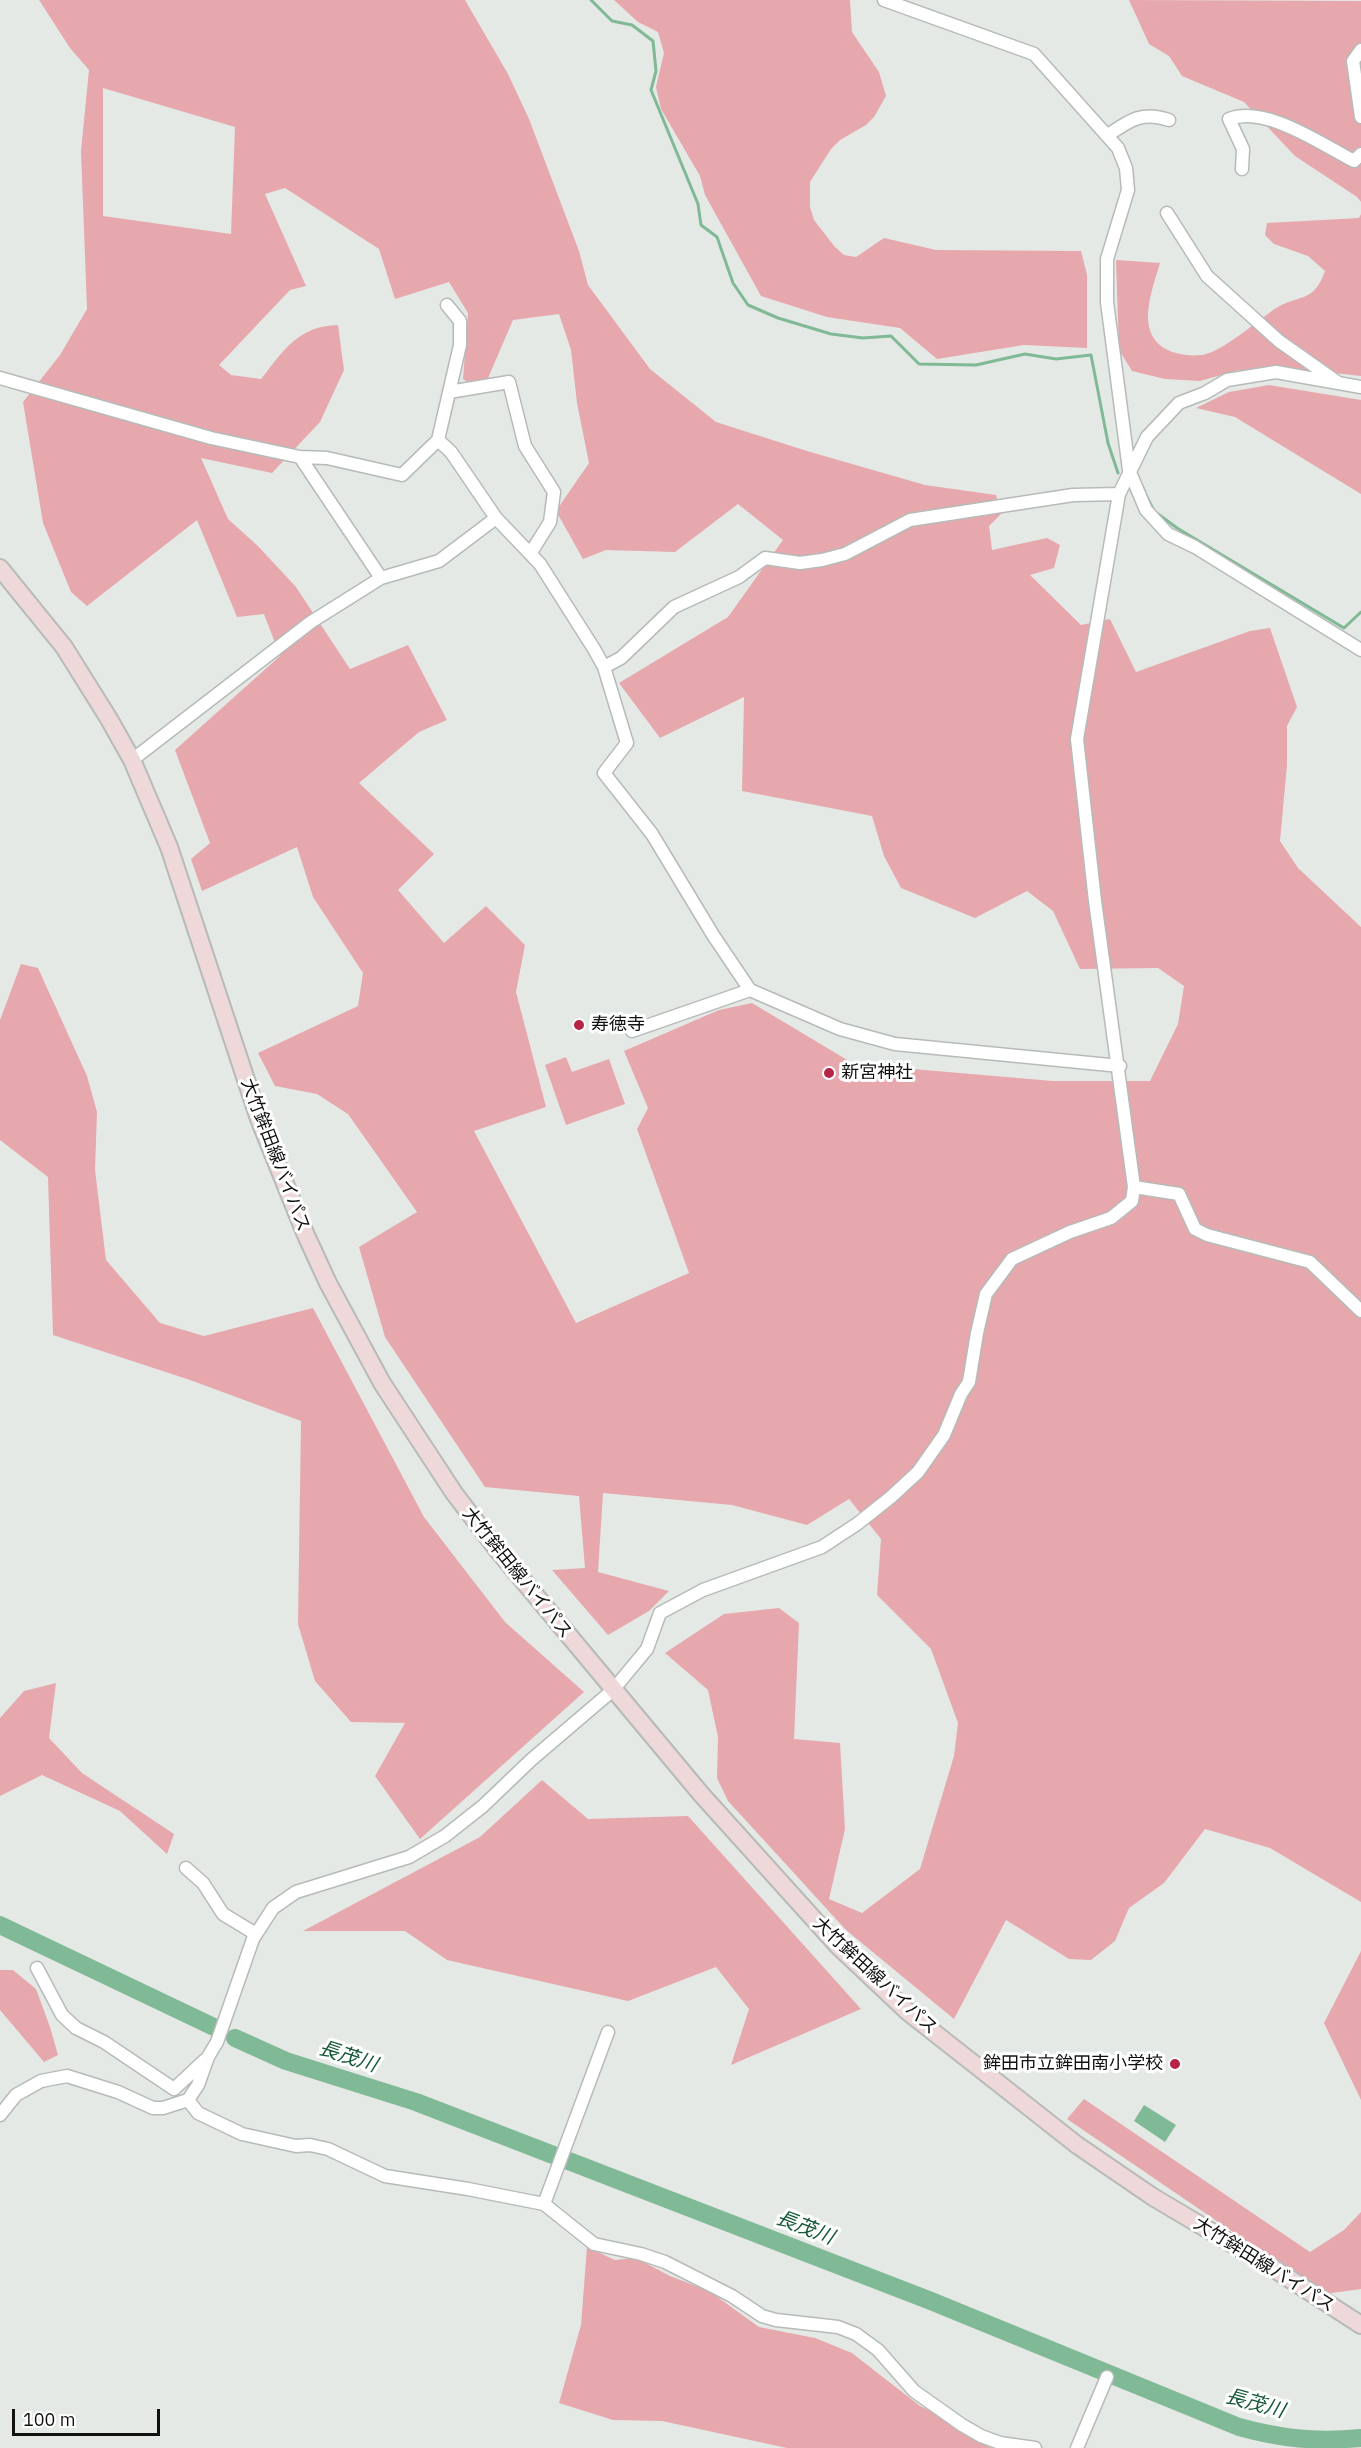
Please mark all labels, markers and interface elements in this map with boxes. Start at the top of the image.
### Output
place label: 寿徳寺 [591,1014,645,1036]
marker: 寿徳寺 [572,1018,586,1032]
place label: 新宮神社 [841,1062,913,1084]
marker: 新宮神社 [822,1066,836,1080]
street label: 大竹鉾田線バイパス [236,1076,314,1234]
street label: 大竹鉾田線バイパス [458,1503,576,1643]
street label: 大竹鉾田線バイパス [808,1913,942,2039]
water label: 長茂川 [316,2036,380,2078]
place label: 鉾田市立鉾田南小学校 [983,2053,1163,2075]
marker: 鉾田市立鉾田南小学校 [1168,2057,1182,2071]
water label: 長茂川 [773,2206,837,2250]
street label: 大竹鉾田線バイパス [1190,2213,1338,2317]
water label: 長茂川 [1223,2385,1287,2423]
scale bar [15,2397,164,2435]
text: 100 m [23,2408,75,2431]

